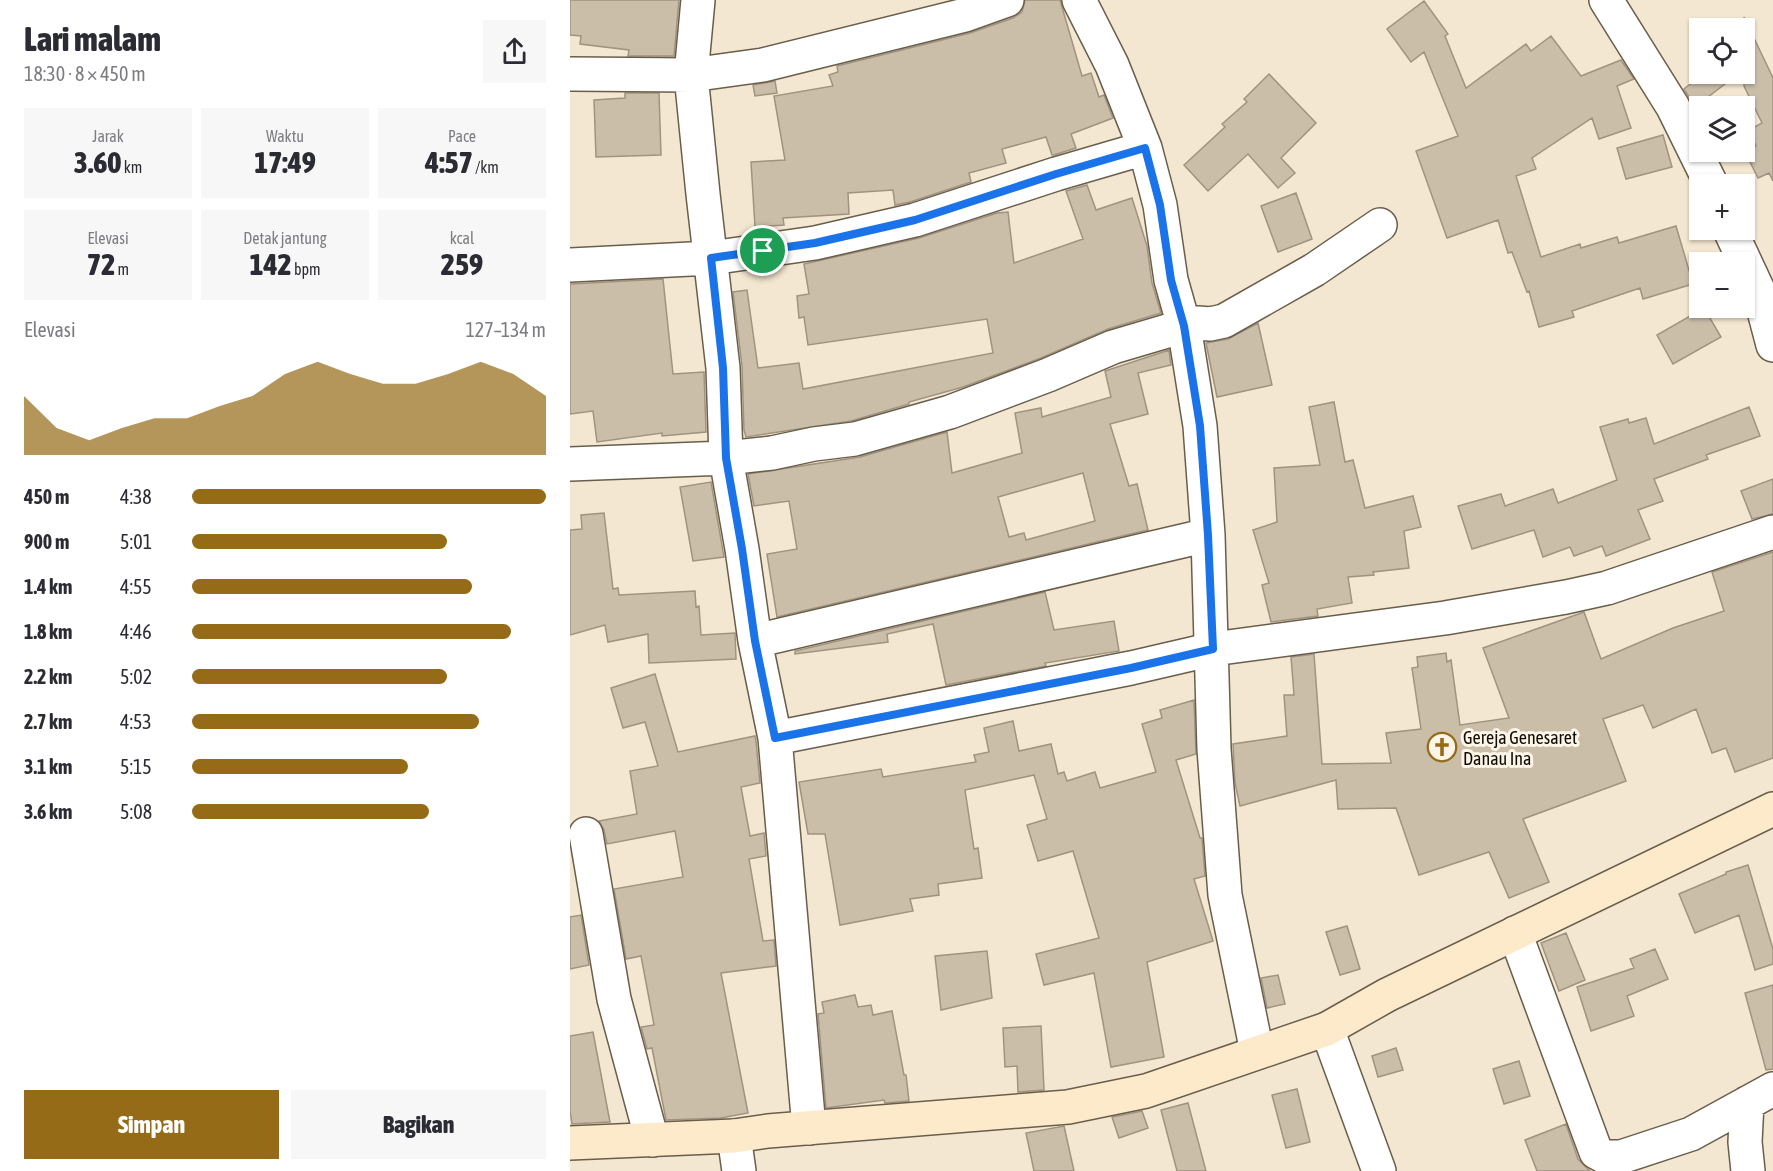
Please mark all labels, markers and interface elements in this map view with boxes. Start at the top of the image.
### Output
map controls [1689,18,1755,318]
button: locate [1689,18,1755,84]
text: Lari malam [24,20,161,58]
button: share [483,20,546,83]
text: 18:30 · 8 × 450 m [24,62,146,85]
button: layers [1689,96,1755,162]
text: Jarak [92,127,124,145]
text: Waktu [266,127,304,145]
text: Pace [448,127,476,145]
text: 3.60 [74,145,121,179]
text: 17:49 [254,145,316,179]
text: 4:57 [425,145,473,179]
text: km [121,158,142,176]
text: /km [473,158,499,176]
button: + [1689,174,1755,240]
pin [737,225,788,276]
text: Elevasi [87,229,129,247]
text: Detak jantung [243,229,327,247]
text: kcal [450,229,474,247]
icon: arrive [746,234,779,267]
text: 72 [87,247,115,281]
text: 142 [249,247,292,281]
text: 259 [441,247,483,281]
button: − [1689,252,1755,318]
text: m [115,260,129,278]
text: bpm [292,260,321,278]
text: Elevasi [24,318,76,341]
text: 127–134 m [465,318,546,341]
text: 450 m [24,485,69,508]
text: 4:38 [120,485,152,508]
text: 900 m [24,530,69,553]
text: 5:01 [120,530,152,553]
text: 1.4 km [24,575,72,598]
text: 4:55 [120,575,152,598]
text: 1.8 km [24,620,72,643]
text: 4:46 [120,620,152,643]
text: 2.2 km [24,665,72,688]
text: 5:02 [120,665,152,688]
text: 2.7 km [24,710,72,733]
text: 4:53 [120,710,152,733]
place label: Gereja Genesaret Danau Ina [1463,727,1577,769]
church icon: Gereja Genesaret Danau Ina [1426,731,1458,763]
text: 3.1 km [24,755,72,778]
text: 5:15 [120,755,152,778]
text: 3.6 km [24,800,72,823]
text: 5:08 [120,800,152,823]
button: Simpan [24,1090,279,1159]
button: Bagikan [291,1090,546,1159]

